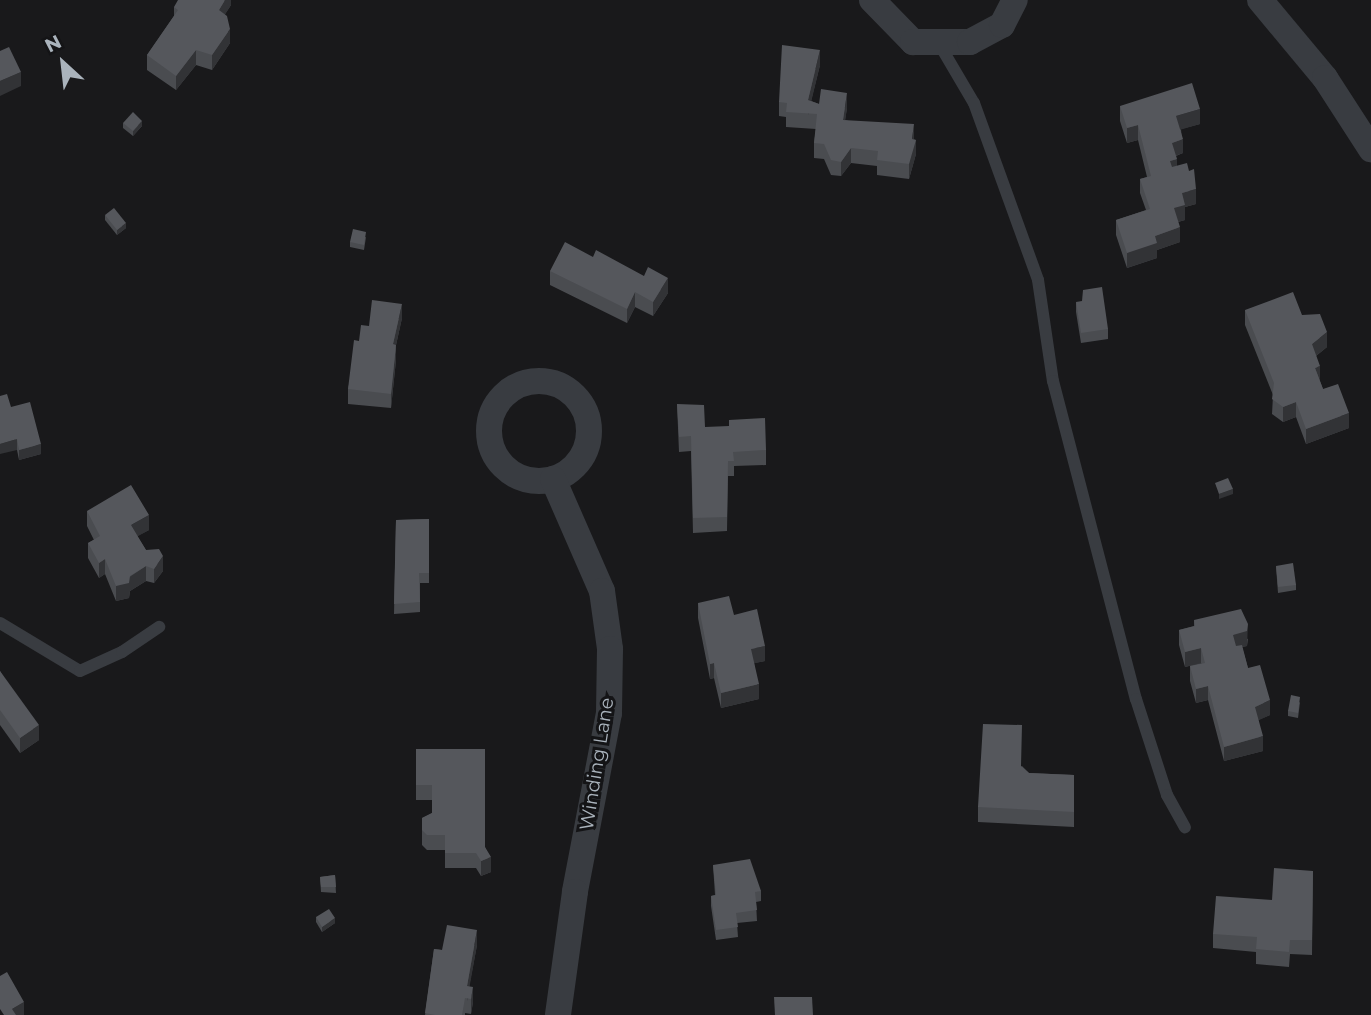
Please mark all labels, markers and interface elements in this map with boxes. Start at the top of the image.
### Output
north arrow [28,28,98,98]
text: N [41,30,65,58]
street label: Winding Lane [575,696,619,832]

